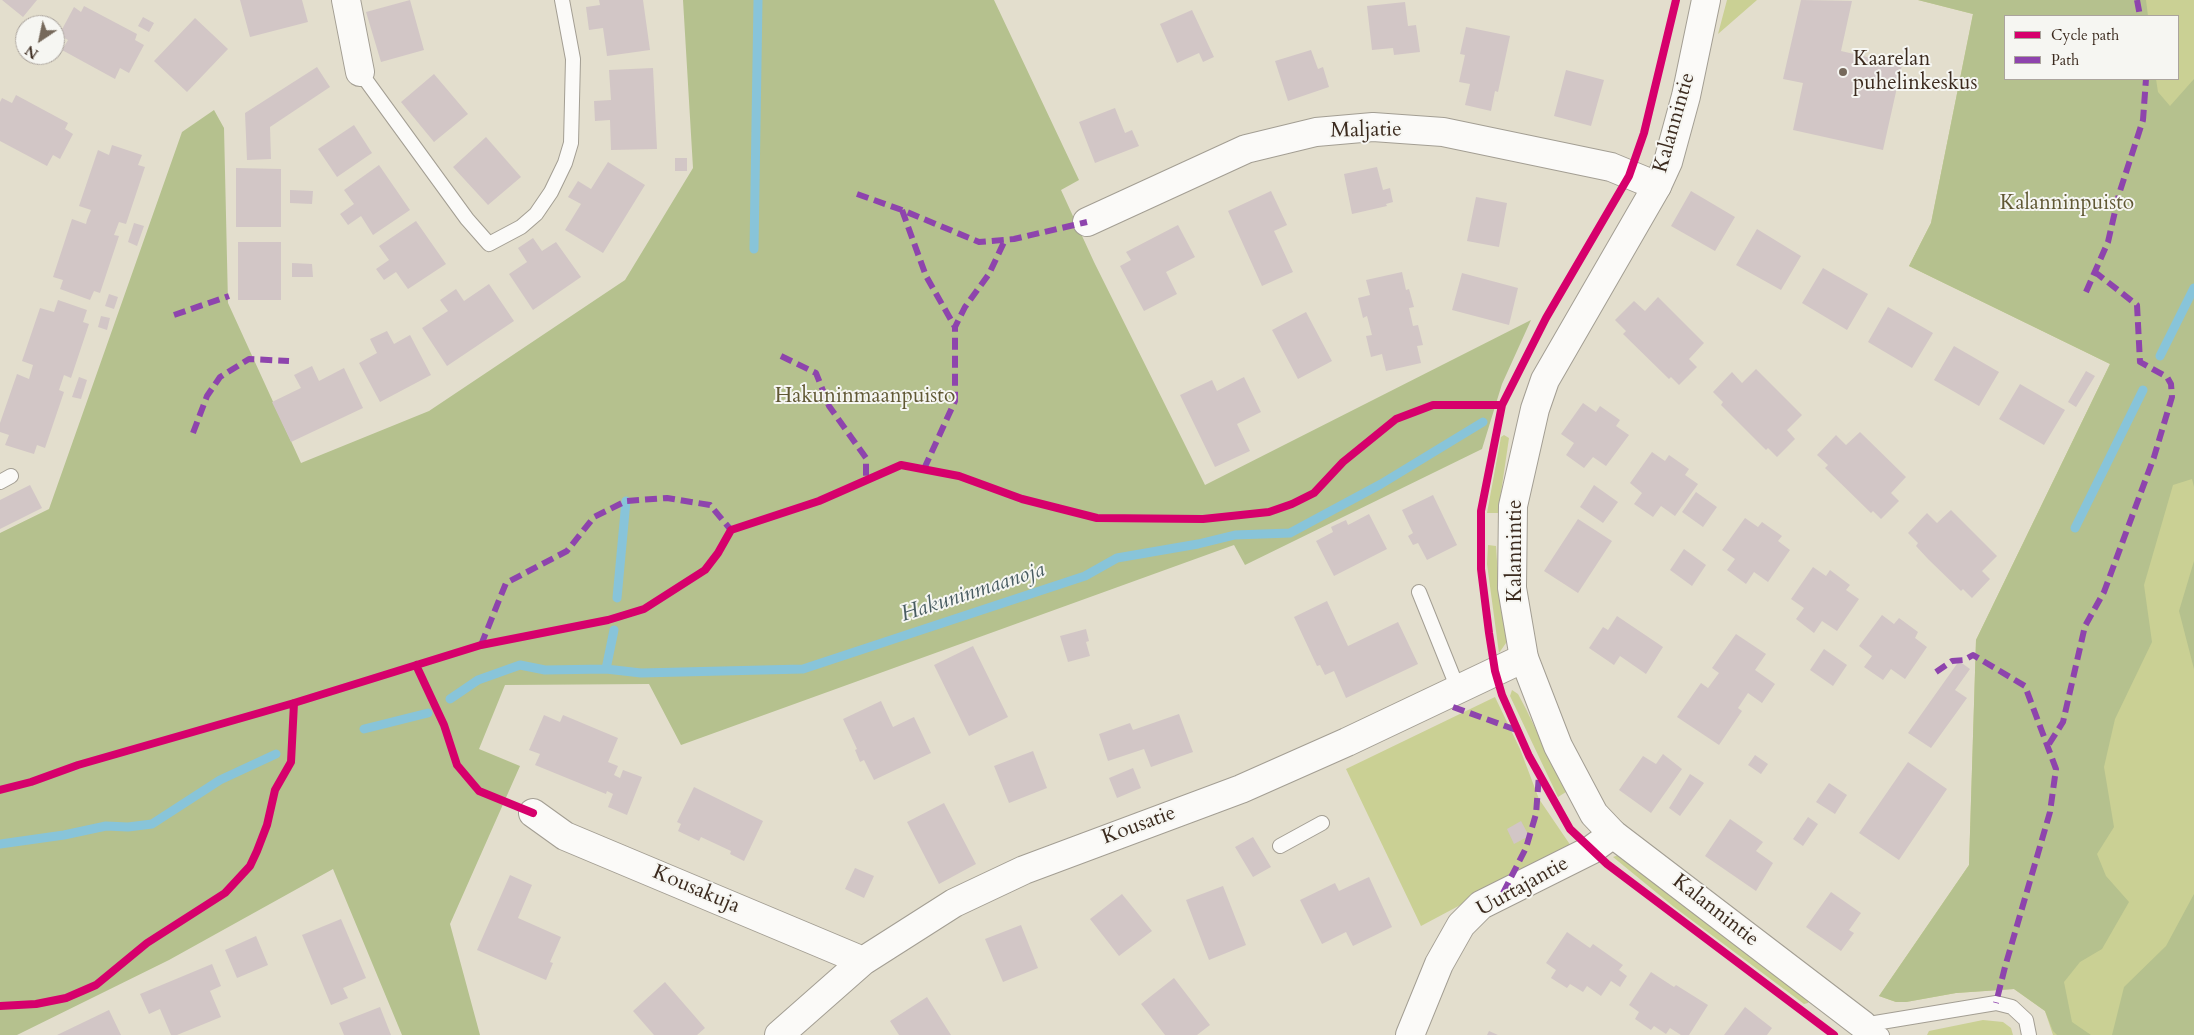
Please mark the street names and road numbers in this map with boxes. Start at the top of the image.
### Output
street label: Kalannintie [1649,70,1701,176]
street label: Maljatie [1330,118,1402,144]
street label: Kalannintie [1503,500,1529,602]
street label: Kousatie [1099,801,1179,851]
street label: Uurtajantie [1473,851,1573,923]
street label: Kousakuja [649,860,743,920]
street label: Kalannintie [1667,869,1763,953]

